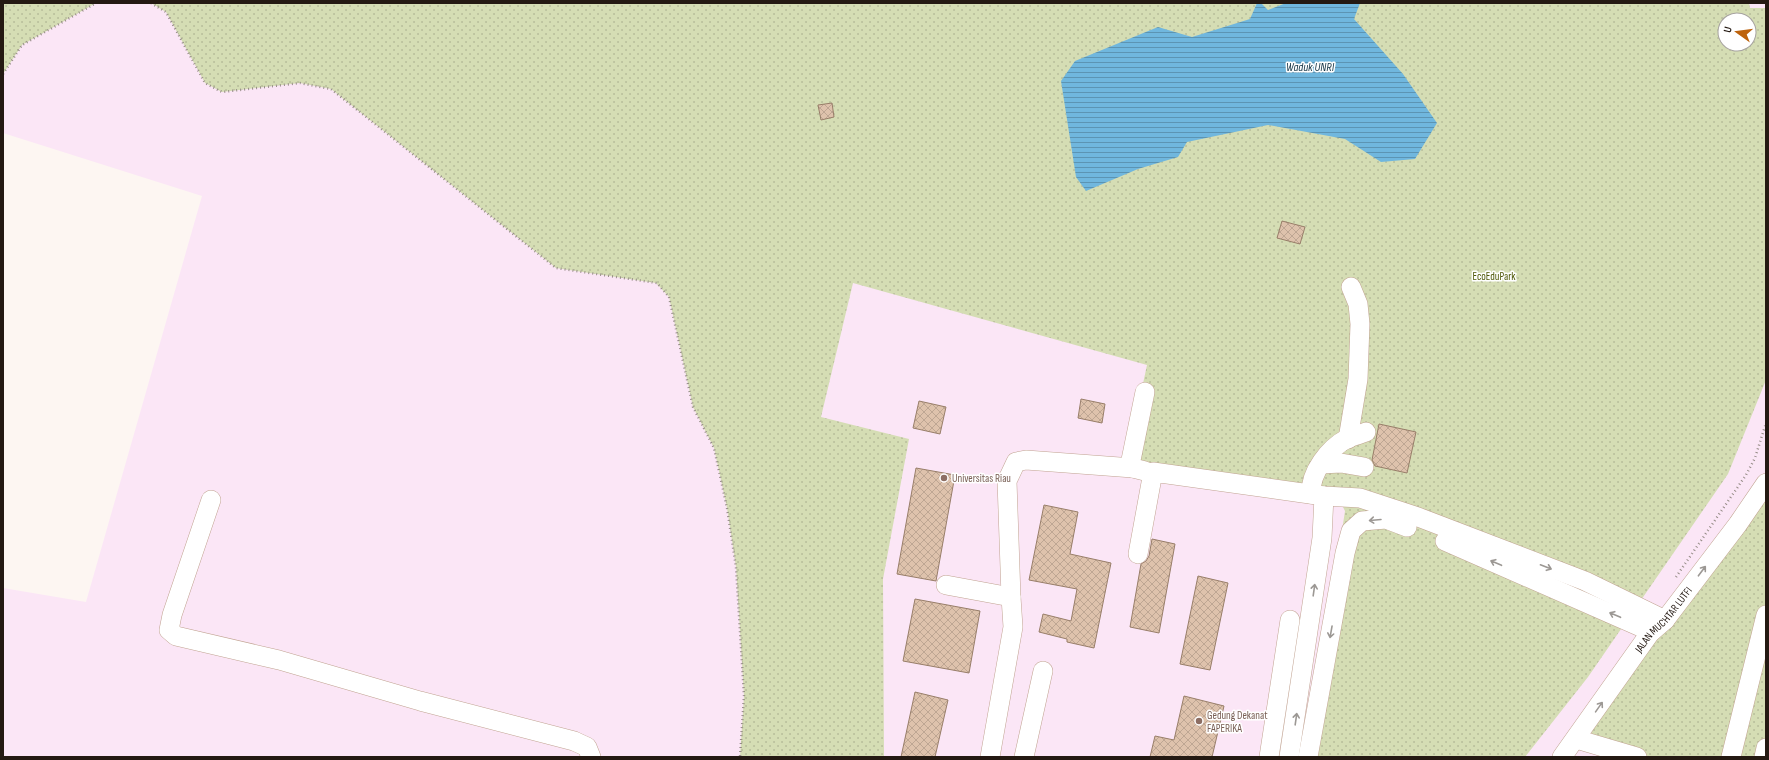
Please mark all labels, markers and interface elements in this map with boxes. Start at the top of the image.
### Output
north arrow [1717,12,1757,52]
text: U [1721,25,1735,34]
water label: Waduk UNRI [1286,60,1335,75]
park label: EcoEduPark [1472,270,1516,283]
place label: Universitas Riau [952,472,1011,485]
marker: Universitas Riau [939,473,949,483]
one-way arrow [1369,517,1382,524]
one-way arrow [1491,559,1503,566]
one-way arrow [1540,563,1552,571]
one-way arrow [1698,565,1707,576]
one-way arrow [1310,584,1318,597]
street label: JALAN MUCHTAR LUTFI [1632,584,1695,656]
one-way arrow [1610,611,1622,619]
one-way arrow [1327,625,1335,638]
one-way arrow [1595,702,1603,713]
place label: Gedung Dekanat FAPERIKA [1207,709,1268,735]
one-way arrow [1292,712,1300,725]
marker: Gedung Dekanat FAPERIKA [1194,716,1204,726]

